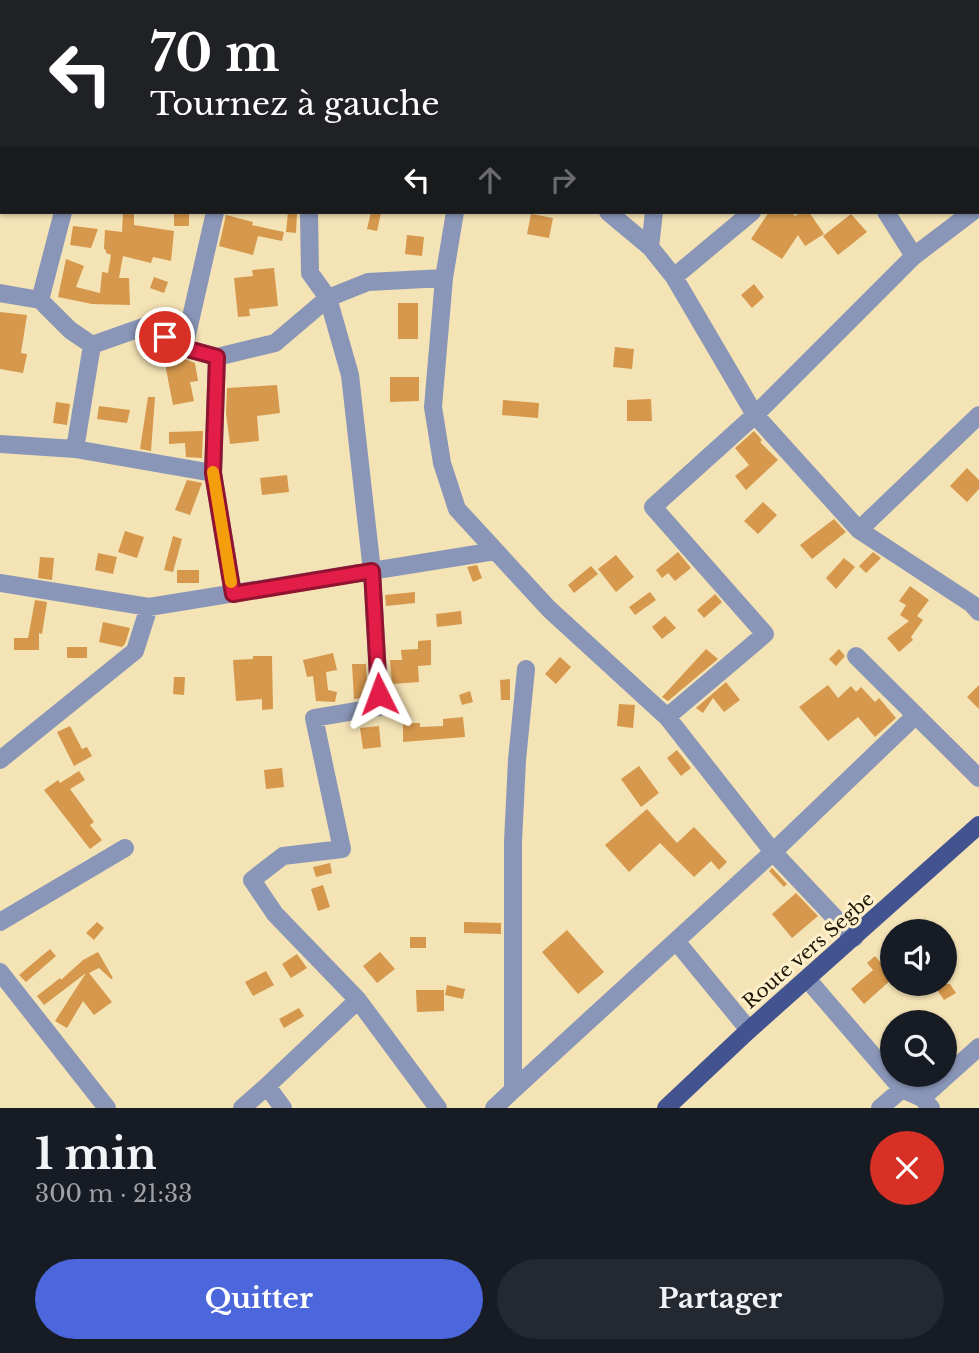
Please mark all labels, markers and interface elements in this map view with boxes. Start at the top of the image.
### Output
text: 70 m [150,23,280,84]
icon: left [35,28,126,119]
text: Tournez à gauche [150,84,440,124]
icon: left [398,161,436,199]
icon: ahead [471,161,509,199]
icon: right [544,161,582,199]
pin [135,307,195,367]
icon: arrive [146,318,184,356]
position arrow [342,657,416,731]
street label: Route vers Segbe [738,887,878,1013]
map controls [880,919,957,1087]
button: sound [880,919,957,996]
button: search [880,1010,957,1087]
text: 1 min [35,1128,157,1180]
button: close [870,1131,944,1205]
text: 300 m · 21:33 [35,1180,192,1208]
button: Quitter [35,1259,483,1339]
button: Partager [497,1259,944,1339]

